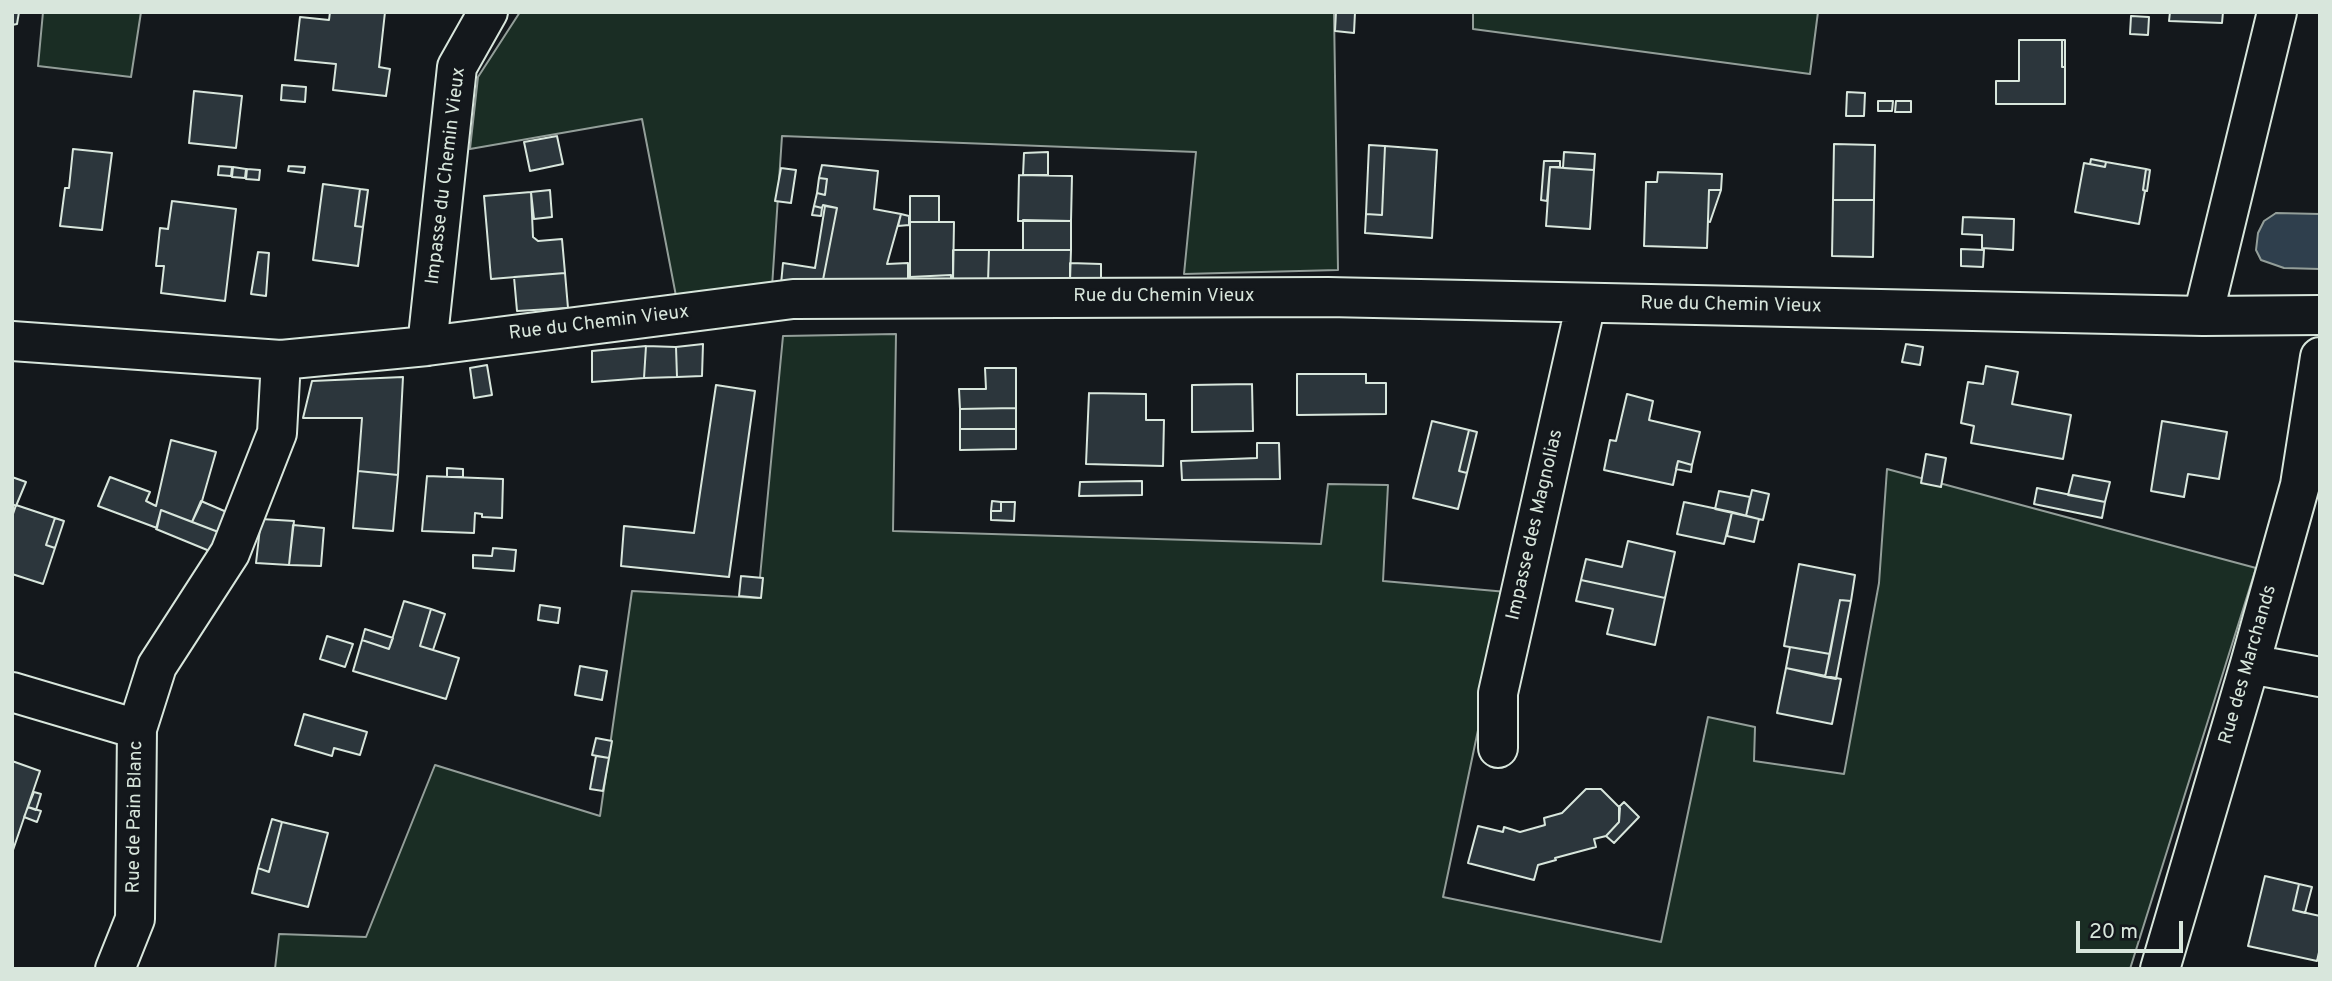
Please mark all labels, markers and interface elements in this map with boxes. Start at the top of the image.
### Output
street label: Impasse du Chemin Vieux [422,66,472,286]
street label: Rue du Chemin Vieux [1073,286,1255,308]
street label: Rue du Chemin Vieux [1640,293,1822,319]
street label: Rue du Chemin Vieux [508,302,690,346]
street label: Impasse des Magnolias [1503,427,1569,623]
street label: Rue des Marchands [2215,583,2283,747]
street label: Rue de Pain Blanc [123,740,149,894]
scale bar [2080,908,2187,952]
text: 20 m [2089,919,2138,946]

